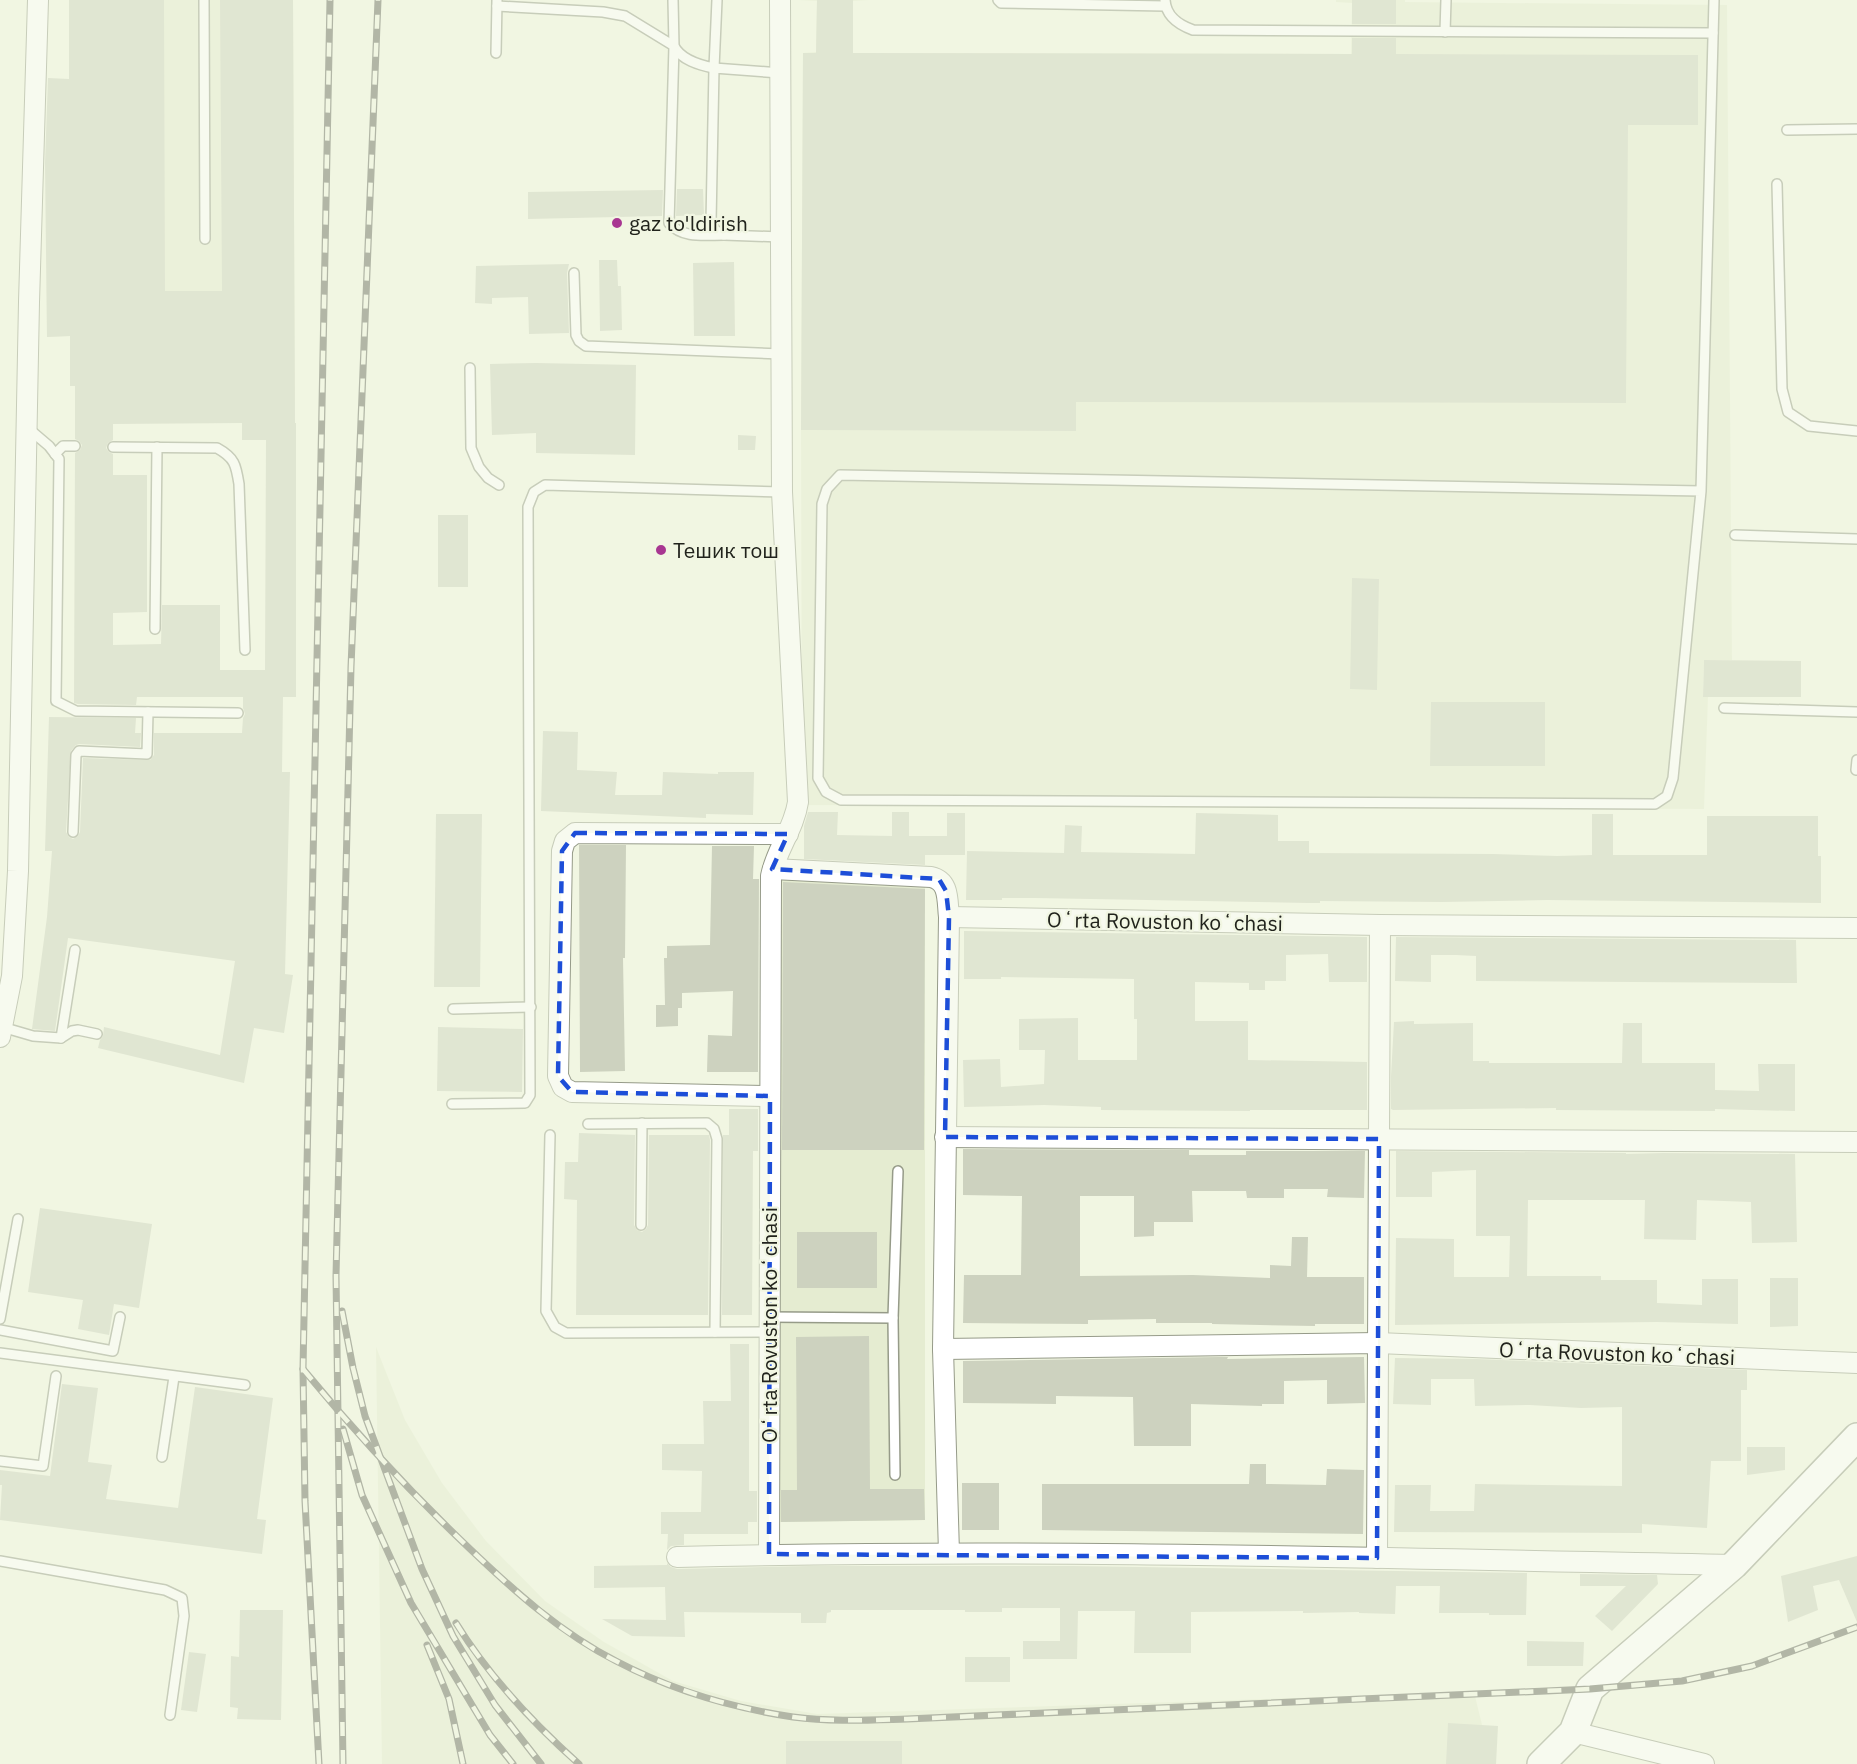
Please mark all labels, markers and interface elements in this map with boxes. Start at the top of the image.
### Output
place label: gaz to'ldirish [629,209,748,237]
marker: gaz to'ldirish [610,216,624,230]
place label: Тешик тош [673,536,779,564]
marker: Тешик тош [654,543,668,557]
street label: Oʻrta Rovuston koʻchasi [1047,905,1283,937]
street label: Oʻrta Rovuston koʻchasi [755,1207,783,1443]
street label: Oʻrta Rovuston koʻchasi [1499,1335,1735,1371]

